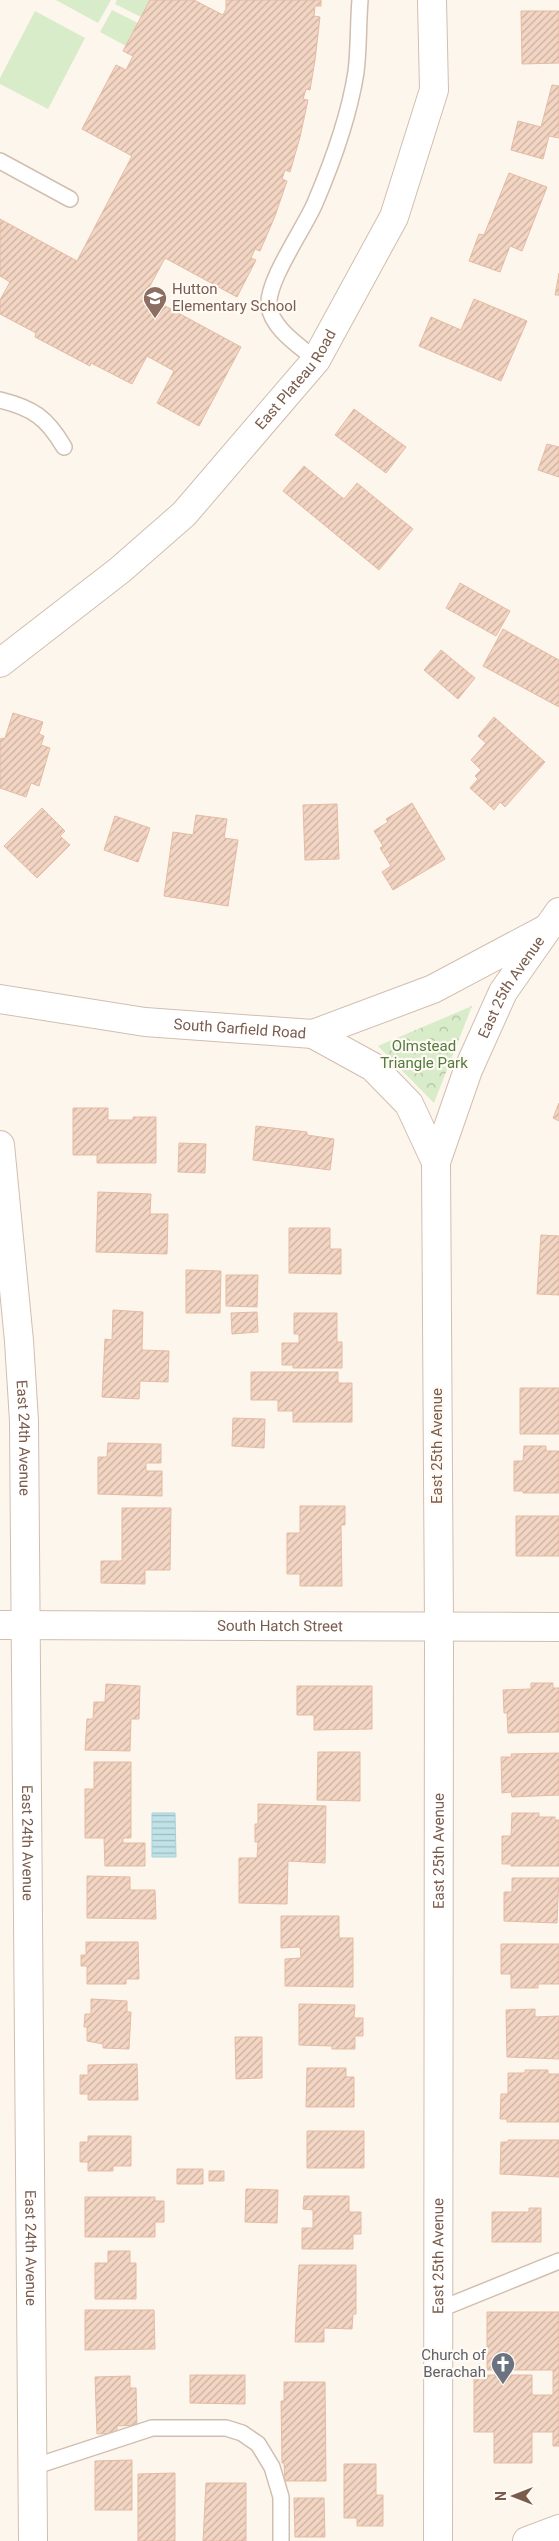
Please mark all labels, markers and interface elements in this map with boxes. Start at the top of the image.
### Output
place label: Hutton Elementary School [172,280,296,315]
school or university icon: Hutton Elementary School [142,285,168,319]
street label: East Plateau Road [251,326,340,433]
street label: East 25th Avenue [474,933,548,1041]
street label: South Garfield Road [173,1015,307,1042]
park label: Olmstead Triangle Park [380,1037,468,1072]
street label: East 24th Avenue [12,1379,34,1496]
street label: East 25th Avenue [428,1388,446,1504]
street label: South Hatch Street [217,1617,343,1635]
street label: East 24th Avenue [18,1785,37,1901]
street label: East 25th Avenue [430,1793,448,1909]
street label: East 24th Avenue [21,2190,40,2306]
street label: East 25th Avenue [429,2198,447,2314]
place label: Church of Berachah [421,2346,487,2381]
church icon: Church of Berachah [490,2351,516,2385]
north arrow [489,2471,539,2521]
text: N [493,2491,509,2501]

